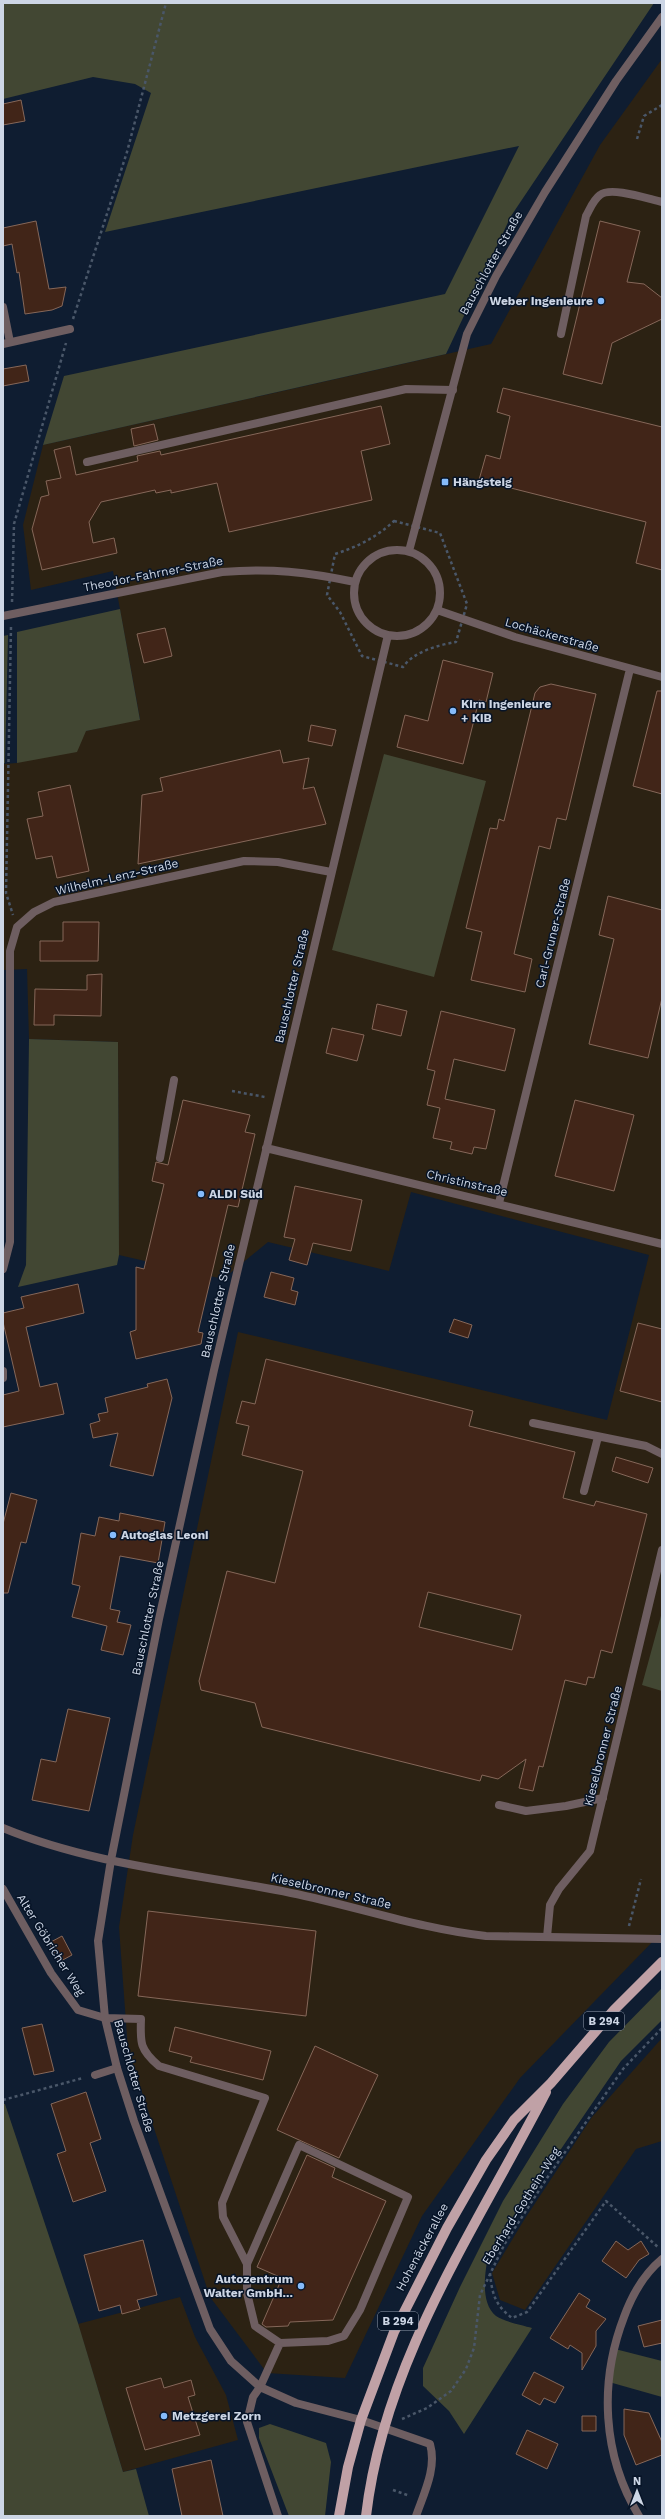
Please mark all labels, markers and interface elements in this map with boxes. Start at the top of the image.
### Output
street label: Bauschlotter Straße [457,208,525,317]
place label: Weber Ingenieure [490,294,593,308]
marker: Weber Ingenieure [596,296,606,306]
place label: Hängsteig [453,475,512,489]
marker: Hängsteig [440,477,450,487]
street label: Theodor-Fahrner-Straße [82,554,224,594]
street label: Lochäckerstraße [503,615,601,655]
place label: Kirn Ingenieure + KiB [461,697,551,725]
marker: Kirn Ingenieure + KiB [448,706,458,716]
street label: Wilhelm-Lenz-Straße [54,856,180,898]
street label: Carl-Gruner-Straße [533,876,573,990]
street label: Bauschlotter Straße [272,927,312,1044]
street label: Christinstraße [425,1167,509,1199]
place label: ALDI Süd [209,1187,263,1201]
marker: ALDI Süd [196,1189,206,1199]
street label: Bauschlotter Straße [198,1242,238,1359]
place label: Autoglas Leoni [121,1528,209,1542]
marker: Autoglas Leoni [108,1530,118,1540]
street label: Bauschlotter Straße [129,1559,167,1677]
street label: Kieselbronner Straße [581,1684,625,1808]
street label: Kieselbronner Straße [269,1870,393,1912]
street label: Alter Göbricher Weg [14,1891,88,1999]
road number: B 294 [584,2012,624,2030]
street label: Bauschlotter Straße [111,2018,157,2134]
street label: Eberhard-Gothein-Weg [479,2144,563,2267]
street label: Hohenäckerallee [393,2201,451,2293]
place label: Autozentrum Walter GmbH... [203,2272,293,2300]
marker: Autozentrum Walter GmbH... [296,2281,306,2291]
road number: B 294 [378,2312,418,2330]
place label: Metzgerei Zorn [172,2409,261,2423]
marker: Metzgerei Zorn [159,2411,169,2421]
north arrow [617,2471,657,2511]
text: N [633,2475,641,2488]

